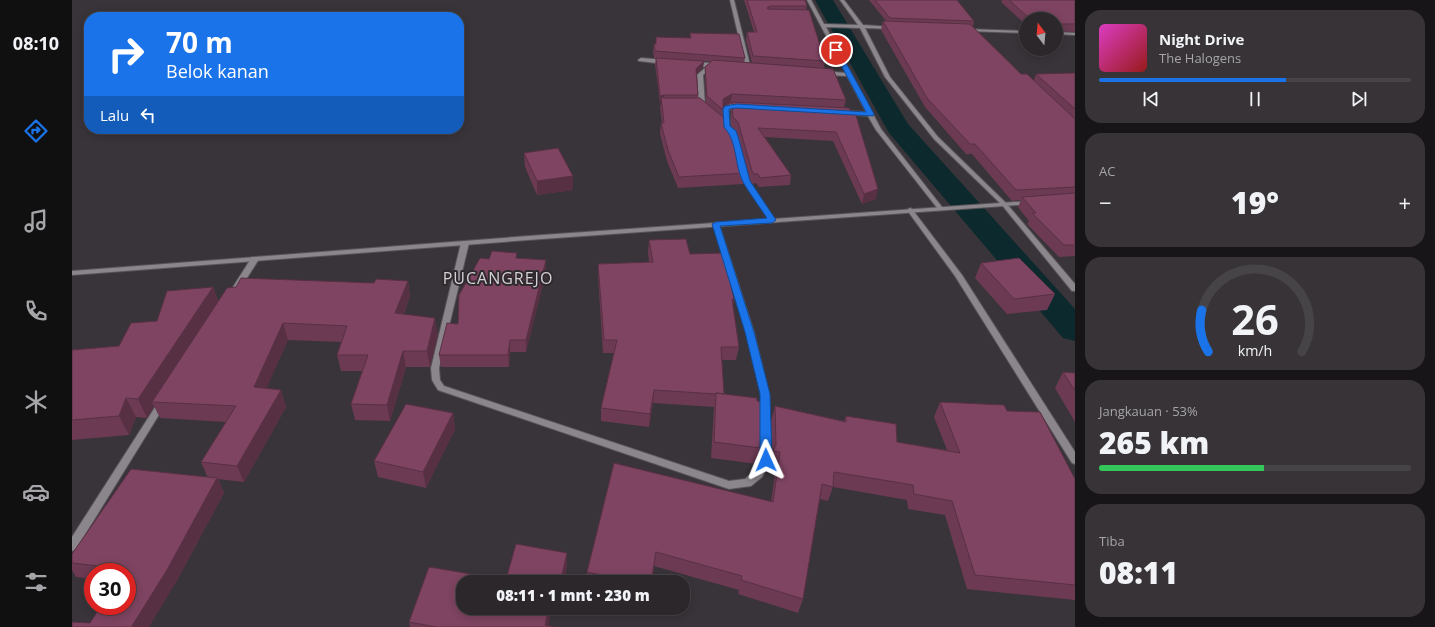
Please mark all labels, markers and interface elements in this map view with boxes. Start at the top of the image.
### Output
north arrow [1019,12,1063,56]
map controls [1019,12,1063,56]
text: 70 m [166,23,233,61]
icon: right [100,28,152,80]
text: Night Drive [1159,29,1244,49]
text: 08:10 [13,31,59,55]
pin [819,33,853,67]
icon: arrive [825,39,847,61]
text: The Halogens [1159,49,1241,67]
text: Belok kanan [166,59,269,83]
icon: previous [1140,88,1162,110]
icon: pause [1244,88,1266,110]
icon: next [1348,88,1370,110]
icon: left [137,104,159,126]
text: Lalu [100,105,129,125]
icon: directions [22,117,50,145]
text: AC [1099,162,1115,180]
text: 19° [1231,182,1279,223]
text: − [1099,187,1112,217]
text: + [1398,187,1411,217]
icon: music [22,207,50,235]
district label: PUCANGREJO [443,267,553,289]
text: 26 [1231,290,1279,346]
icon: phone [22,297,50,325]
text: km/h [1238,340,1272,359]
icon: climate [22,388,50,416]
text: Jangkauan · 53% [1099,402,1198,420]
text: 265 km [1099,422,1209,463]
position arrow [745,439,787,481]
icon: car [22,478,50,506]
text: Tiba [1099,532,1125,550]
text: 08:11 [1099,552,1178,593]
speed limit sign: 30 [84,563,136,615]
icon: filters [22,568,50,596]
text: 08:11 · 1 mnt · 230 m [496,585,650,605]

